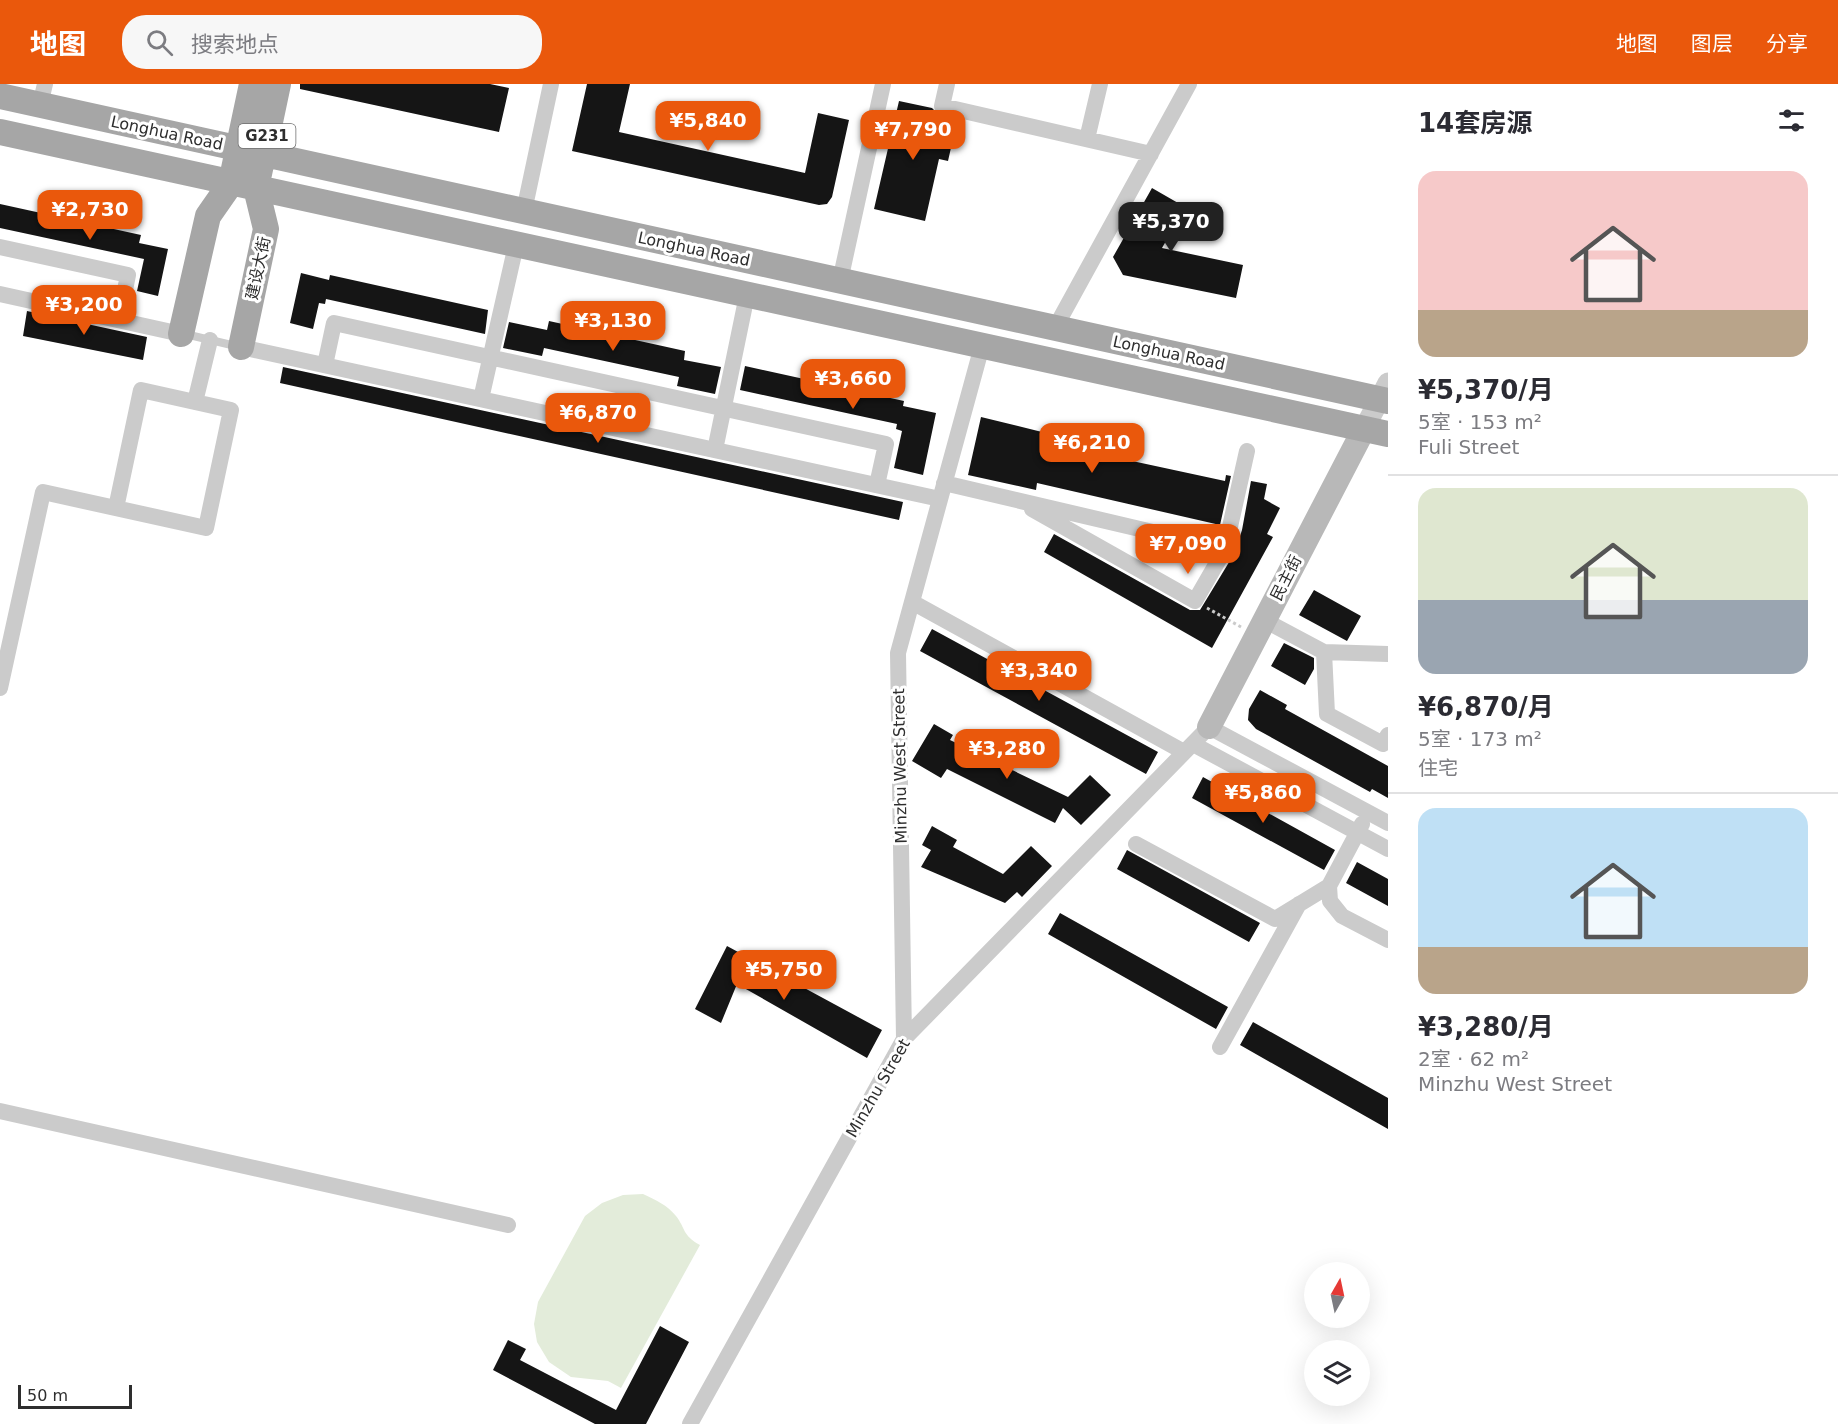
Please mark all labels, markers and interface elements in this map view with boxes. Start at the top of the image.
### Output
search box [122,15,542,69]
icon: search [143,26,176,59]
text: 地图 [30,28,86,61]
text: 搜索地点 [191,32,279,57]
text: 地图 [1616,32,1658,56]
text: 图层 [1691,32,1733,56]
text: 分享 [1766,32,1808,56]
pin: ¥5,840 [659,101,757,152]
icon: filters [1775,104,1808,137]
text: ¥5,840 [669,108,747,132]
text: 14套房源 [1418,108,1532,138]
pin: ¥7,790 [864,110,962,161]
street label: Longhua Road [109,112,225,154]
text: ¥7,790 [874,117,952,141]
road number: G231 [238,124,296,148]
pin: ¥2,730 [41,190,139,241]
text: ¥2,730 [51,197,129,221]
pin: ¥5,370 [1122,202,1220,253]
text: ¥5,370 [1132,209,1210,233]
icon: home [1559,210,1667,318]
street label: Longhua Road [636,228,752,270]
street label: 建设大街 [242,235,274,301]
pin: ¥3,200 [35,285,133,336]
text: ¥3,200 [45,292,123,316]
pin: ¥3,130 [564,301,662,352]
text: ¥3,130 [574,308,652,332]
street label: Longhua Road [1111,332,1227,374]
pin: ¥3,660 [804,359,902,410]
text: ¥3,660 [814,366,892,390]
text: ¥5,370/月 [1418,375,1554,405]
pin: ¥6,870 [549,393,647,444]
text: ¥6,870 [559,400,637,424]
text: 5室 · 153 m² [1418,410,1542,434]
pin: ¥6,210 [1043,423,1141,474]
text: ¥6,210 [1053,430,1131,454]
text: Fuli Street [1418,435,1519,459]
pin: ¥7,090 [1139,524,1237,575]
icon: home [1559,527,1667,635]
text: ¥7,090 [1149,531,1227,555]
street label: 民主街 [1267,552,1305,604]
pin: ¥3,340 [990,651,1088,702]
text: ¥3,340 [1000,658,1078,682]
street label: Minzhu West Street [889,688,911,844]
text: ¥6,870/月 [1418,692,1554,722]
text: 5室 · 173 m² [1418,727,1542,751]
pin: ¥3,280 [958,729,1056,780]
text: ¥3,280 [968,736,1046,760]
text: 住宅 [1418,756,1458,780]
pin: ¥5,860 [1214,773,1312,824]
text: ¥5,860 [1224,780,1302,804]
icon: home [1559,847,1667,955]
pin: ¥5,750 [735,950,833,1001]
text: ¥5,750 [745,957,823,981]
text: ¥3,280/月 [1418,1012,1554,1042]
street label: Minzhu Street [842,1035,914,1141]
text: 2室 · 62 m² [1418,1047,1529,1071]
text: Minzhu West Street [1418,1072,1612,1096]
north arrow [1304,1262,1370,1328]
map controls [1304,1262,1370,1406]
button: layers [1304,1340,1370,1406]
scale bar [18,1382,132,1410]
text: 50 m [27,1386,68,1405]

